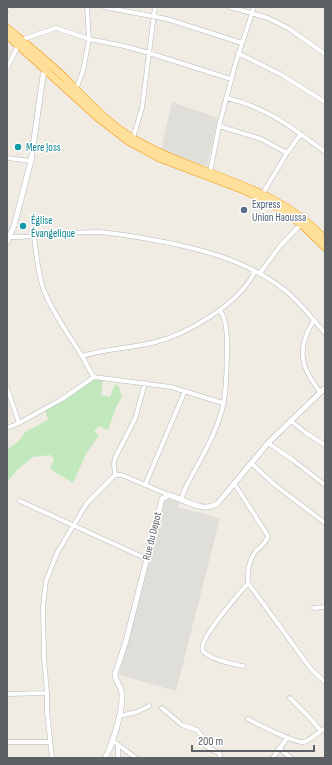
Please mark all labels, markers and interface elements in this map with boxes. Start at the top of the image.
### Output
place label: Mere Joss [26,141,61,154]
marker: Mere Joss [13,142,23,152]
place label: Express Union Haoussa [252,198,306,224]
marker: Express Union Haoussa [239,205,249,215]
place label: Église Évangelique [31,214,75,240]
marker: Église Évangelique [18,221,28,231]
street label: Rue du Depot [140,510,164,561]
scale bar [192,727,314,753]
text: 200 m [198,734,224,749]

